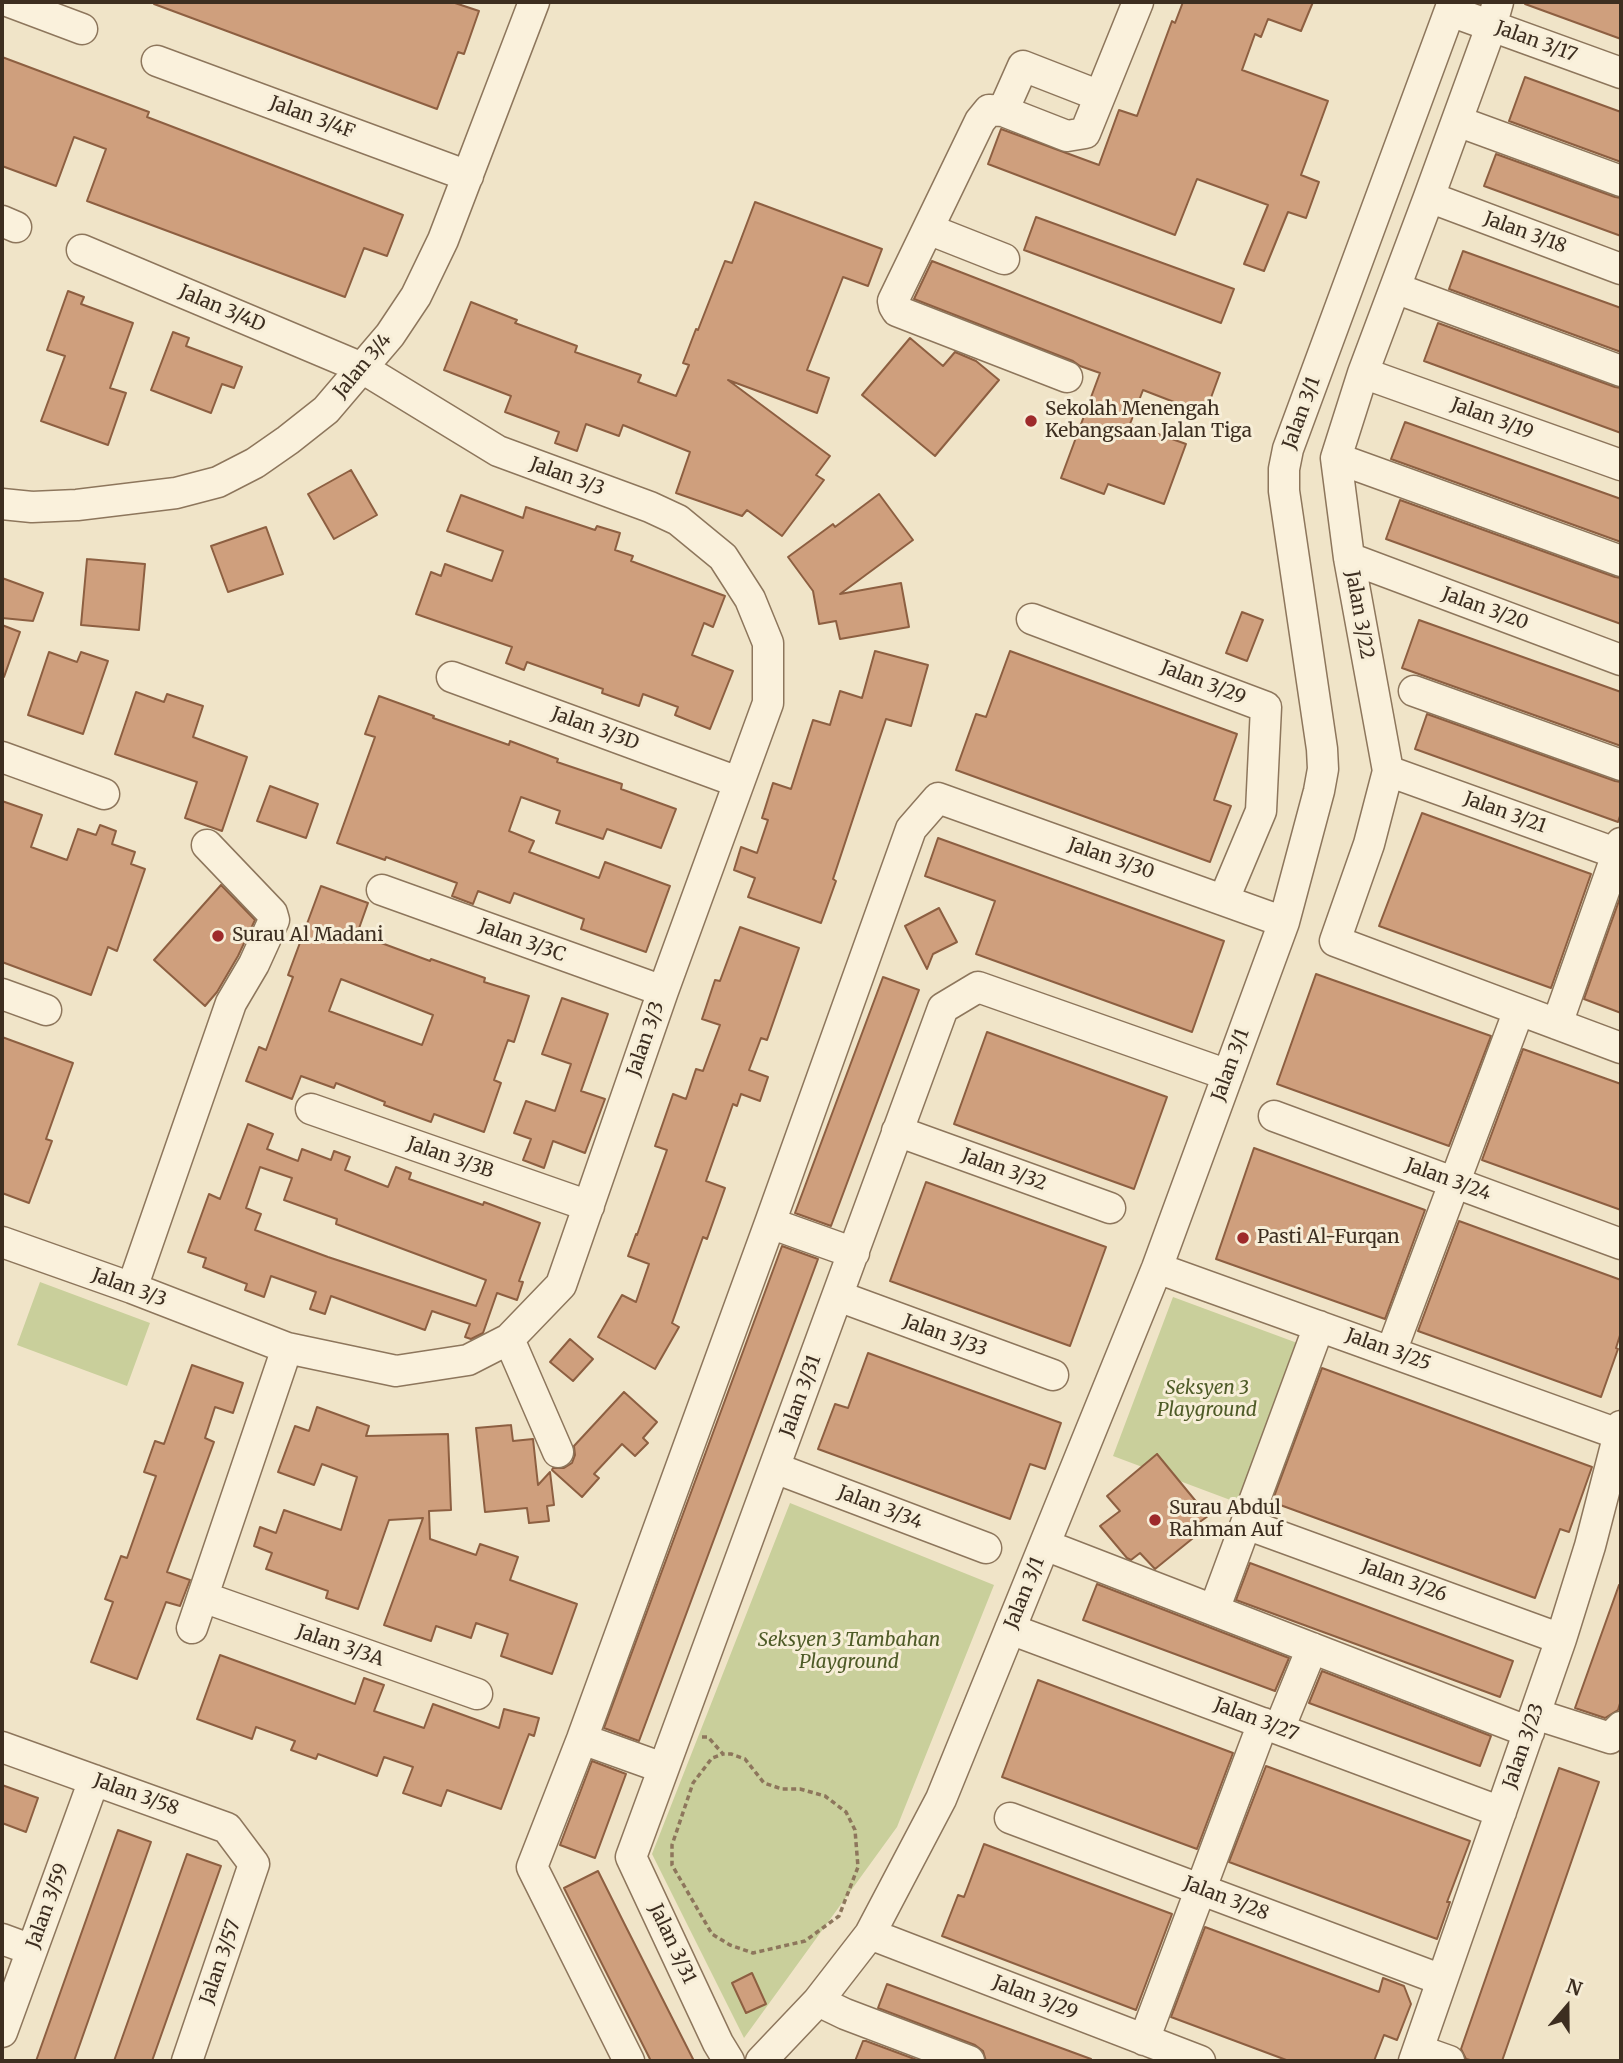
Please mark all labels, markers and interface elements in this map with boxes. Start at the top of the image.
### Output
street label: Jalan 3/17 [1492,17,1580,67]
street label: Jalan 3/4F [266,92,358,144]
street label: Jalan 3/18 [1481,208,1569,258]
street label: Jalan 3/4D [175,281,269,337]
street label: Jalan 3/4 [329,329,397,403]
street label: Jalan 3/1 [1278,374,1326,452]
street label: Jalan 3/19 [1448,394,1536,444]
place label: Sekolah Menengah Kebangsaan Jalan Tiga [1045,399,1252,443]
marker: Sekolah Menengah Kebangsaan Jalan Tiga [1023,413,1039,429]
street label: Jalan 3/3 [527,453,607,501]
street label: Jalan 3/22 [1340,569,1378,661]
street label: Jalan 3/20 [1439,583,1531,635]
street label: Jalan 3/29 [1157,656,1249,710]
street label: Jalan 3/3D [548,703,642,755]
street label: Jalan 3/21 [1461,788,1549,838]
street label: Jalan 3/30 [1065,834,1157,884]
street label: Jalan 3/3C [476,915,568,967]
place label: Surau Al Madani [232,925,383,947]
marker: Surau Al Madani [210,928,226,944]
street label: Jalan 3/3 [623,999,669,1079]
street label: Jalan 3/1 [1207,1026,1255,1104]
street label: Jalan 3/3B [404,1133,496,1183]
street label: Jalan 3/32 [959,1144,1049,1196]
street label: Jalan 3/24 [1402,1154,1494,1206]
place label: Pasti Al-Furqan [1257,1227,1400,1249]
marker: Pasti Al-Furqan [1235,1230,1251,1246]
street label: Jalan 3/3 [89,1264,169,1312]
street label: Jalan 3/33 [900,1310,990,1362]
street label: Jalan 3/25 [1342,1324,1434,1376]
street label: Jalan 3/31 [776,1352,826,1440]
park label: Seksyen 3 Playground [1157,1378,1257,1422]
street label: Jalan 3/34 [834,1481,926,1535]
place label: Surau Abdul Rahman Auf [1169,1498,1283,1542]
marker: Surau Abdul Rahman Auf [1147,1512,1163,1528]
street label: Jalan 3/1 [1000,1554,1050,1632]
street label: Jalan 3/26 [1358,1555,1450,1607]
street label: Jalan 3/3A [293,1620,387,1672]
park label: Seksyen 3 Tambahan Playground [758,1630,940,1674]
street label: Jalan 3/27 [1211,1694,1301,1746]
street label: Jalan 3/23 [1499,1700,1549,1792]
street label: Jalan 3/58 [90,1769,182,1821]
street label: Jalan 3/59 [22,1861,74,1951]
street label: Jalan 3/28 [1180,1872,1272,1926]
street label: Jalan 3/31 [644,1900,700,1988]
street label: Jalan 3/57 [196,1917,246,2007]
street label: Jalan 3/29 [989,1971,1081,2025]
north arrow [1532,1972,1602,2042]
text: N [1563,1973,1585,2001]

